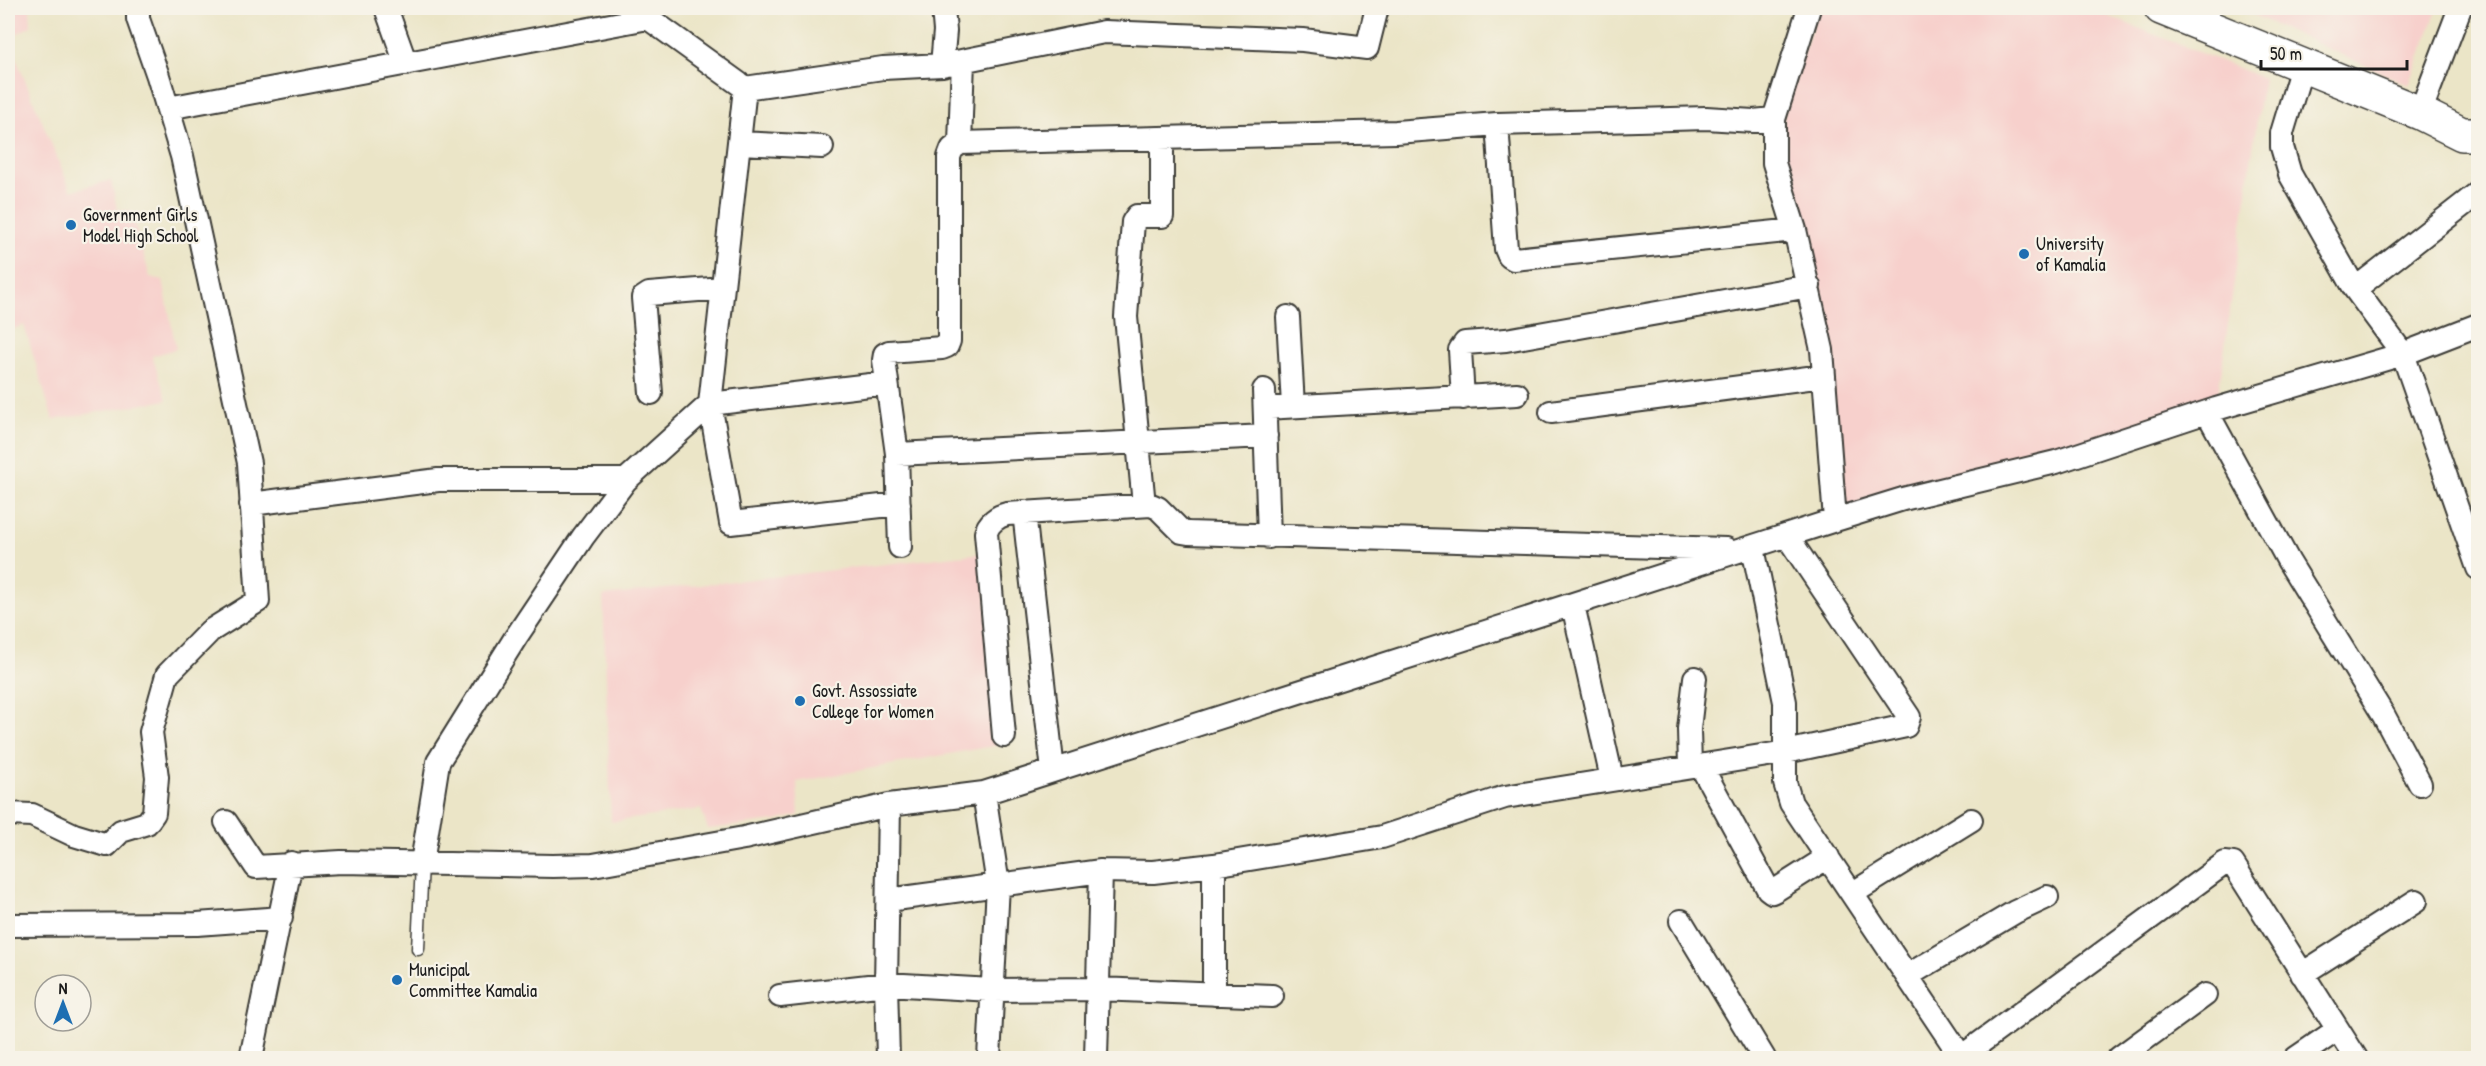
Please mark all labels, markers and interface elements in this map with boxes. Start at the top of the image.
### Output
scale bar [2261,33,2406,71]
text: 50 m [2270,41,2302,66]
place label: Government Girls Model High School [83,202,199,248]
marker: Government Girls Model High School [64,218,78,232]
place label: University of Kamalia [2036,231,2106,277]
marker: University of Kamalia [2017,247,2031,261]
place label: Govt. Assossiate College for Women [812,678,934,724]
marker: Govt. Assossiate College for Women [793,694,807,708]
place label: Municipal Committee Kamalia [409,957,537,1003]
north arrow [33,973,93,1033]
marker: Municipal Committee Kamalia [390,973,404,987]
text: N [59,977,68,999]

